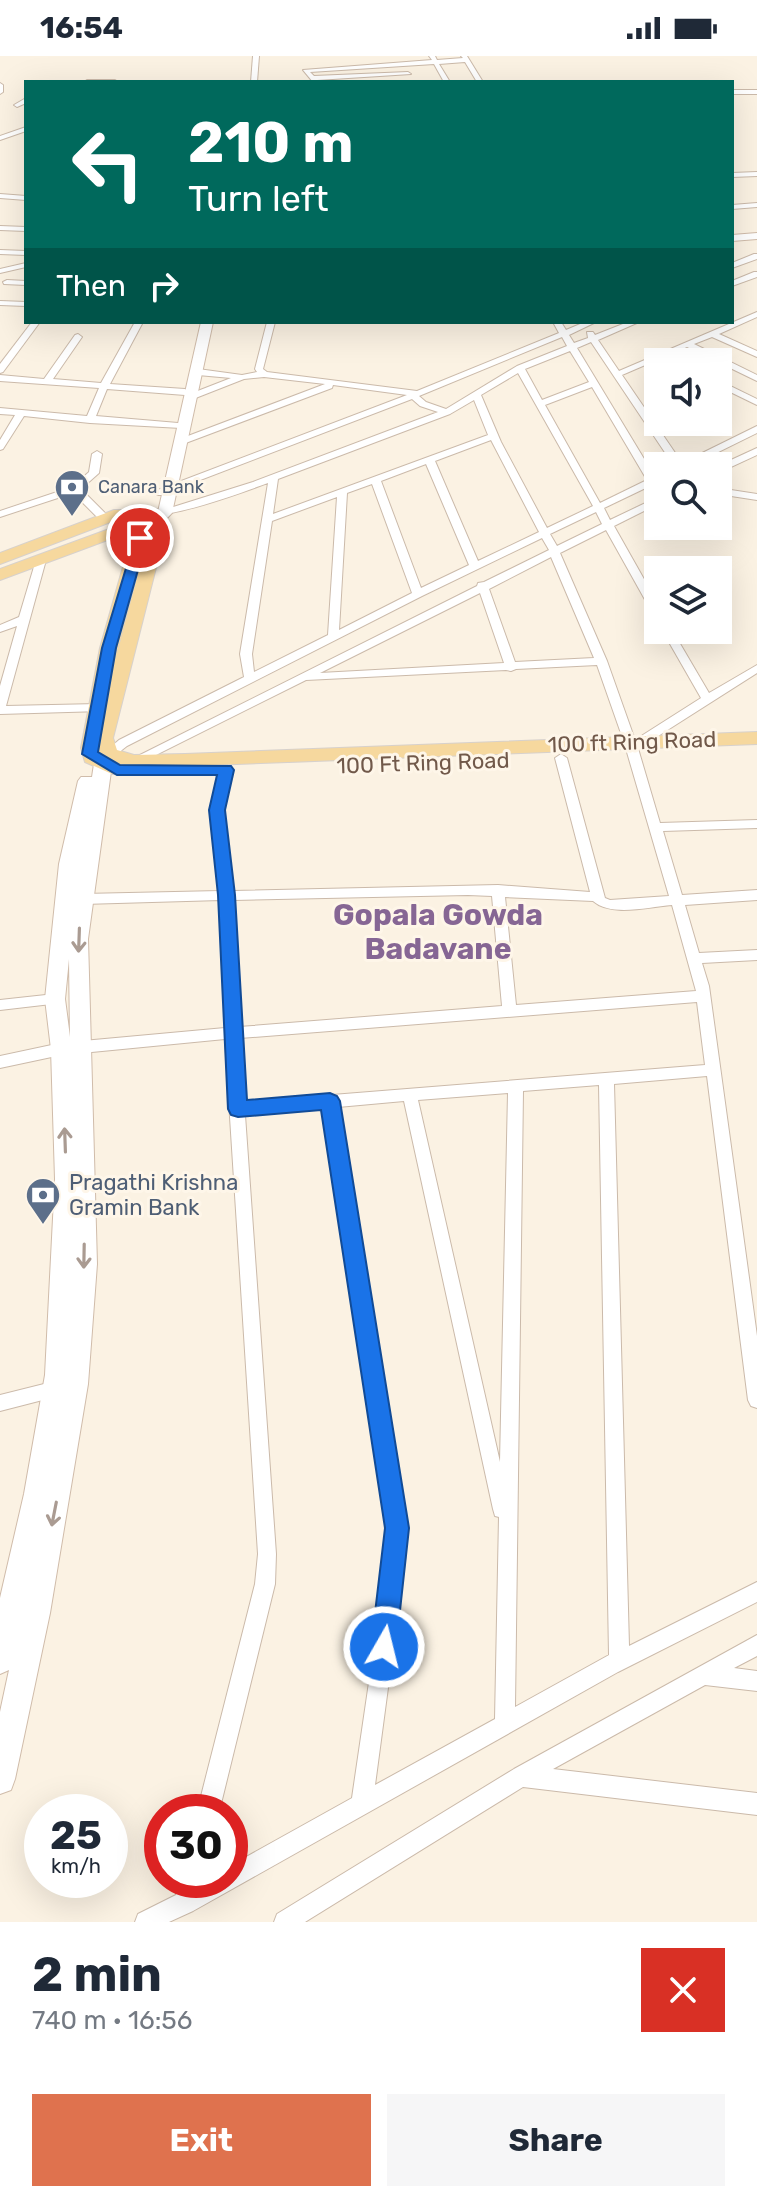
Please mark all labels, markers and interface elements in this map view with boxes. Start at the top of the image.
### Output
text: 16:54 [40,10,123,46]
text: 210 m [188,110,354,176]
icon: left [56,112,160,216]
text: Turn left [188,177,329,220]
icon: right [142,264,186,308]
text: Then [56,268,126,304]
map controls [644,348,732,644]
button: sound [644,348,732,436]
button: search [644,452,732,540]
bank icon: Canara Bank [53,468,91,518]
place label: Canara Bank [98,476,205,498]
pin [106,504,174,572]
icon: arrive [118,516,162,560]
button: layers [644,556,732,644]
street label: 100 ft Ring Road [547,726,717,758]
street label: 100 Ft Ring Road [336,746,510,780]
district label: Gopala Gowda Badavane [333,897,543,967]
one-way arrow [72,926,87,953]
one-way arrow [57,1127,72,1154]
place label: Pragathi Krishna Gramin Bank [69,1169,238,1221]
bank icon: Pragathi Krishna Gramin Bank [24,1176,62,1226]
one-way arrow [76,1242,92,1269]
one-way arrow [46,1501,61,1526]
position arrow [342,1605,426,1689]
speed limit sign: 30 [144,1794,248,1898]
text: 25 [50,1812,102,1859]
text: km/h [51,1854,101,1878]
text: 2 min [32,1946,162,2003]
button: close [641,1948,725,2032]
text: 740 m · 16:56 [32,2005,193,2036]
button: Exit [32,2094,371,2186]
button: Share [387,2094,725,2186]

